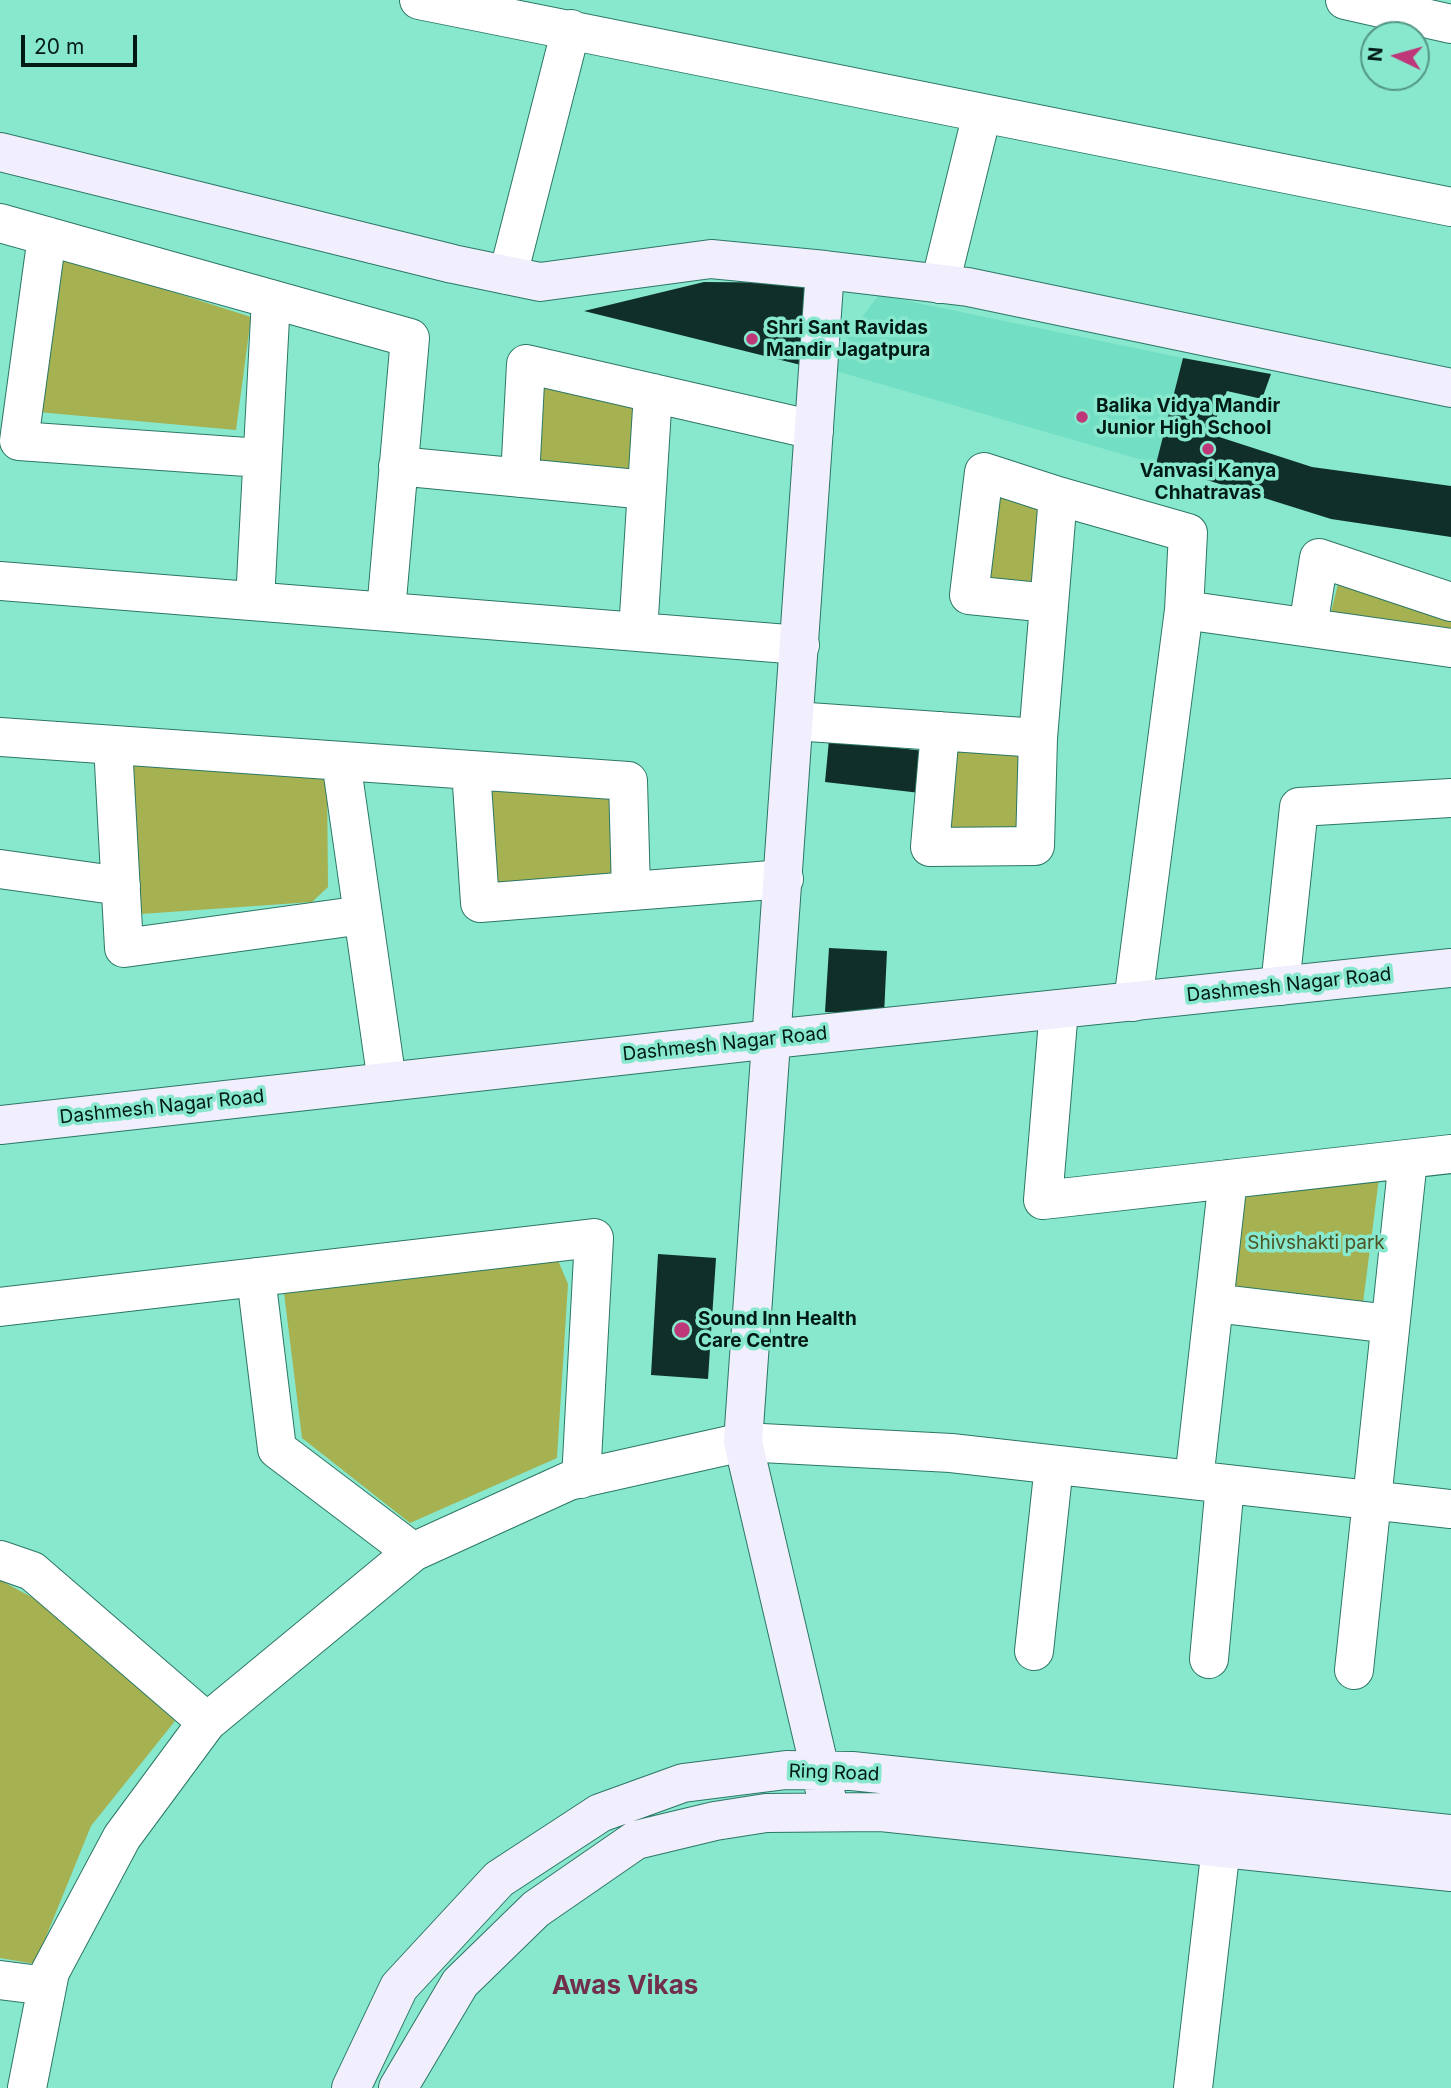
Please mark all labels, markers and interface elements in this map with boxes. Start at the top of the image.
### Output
scale bar [24,21,140,65]
north arrow [1360,21,1430,91]
text: 20 m [34,34,84,59]
text: N [1363,46,1388,63]
place label: Shri Sant Ravidas Mandir Jagatpura [766,317,930,361]
marker: Shri Sant Ravidas Mandir Jagatpura [744,331,760,347]
place label: Balika Vidya Mandir Junior High School [1096,395,1280,439]
marker: Balika Vidya Mandir Junior High School [1074,409,1090,425]
marker: Vanvasi Kanya Chhatravas [1200,441,1216,457]
place label: Vanvasi Kanya Chhatravas [1140,460,1276,504]
street label: Dashmesh Nagar Road [1186,963,1392,1007]
street label: Dashmesh Nagar Road [622,1022,828,1066]
street label: Dashmesh Nagar Road [59,1085,265,1129]
park label: Shivshakti park [1247,1232,1385,1254]
place label: Sound Inn Health Care Centre [698,1308,857,1352]
marker: Sound Inn Health Care Centre [672,1320,692,1340]
street label: Ring Road [788,1760,880,1786]
district label: Awas Vikas [552,1970,698,2002]

